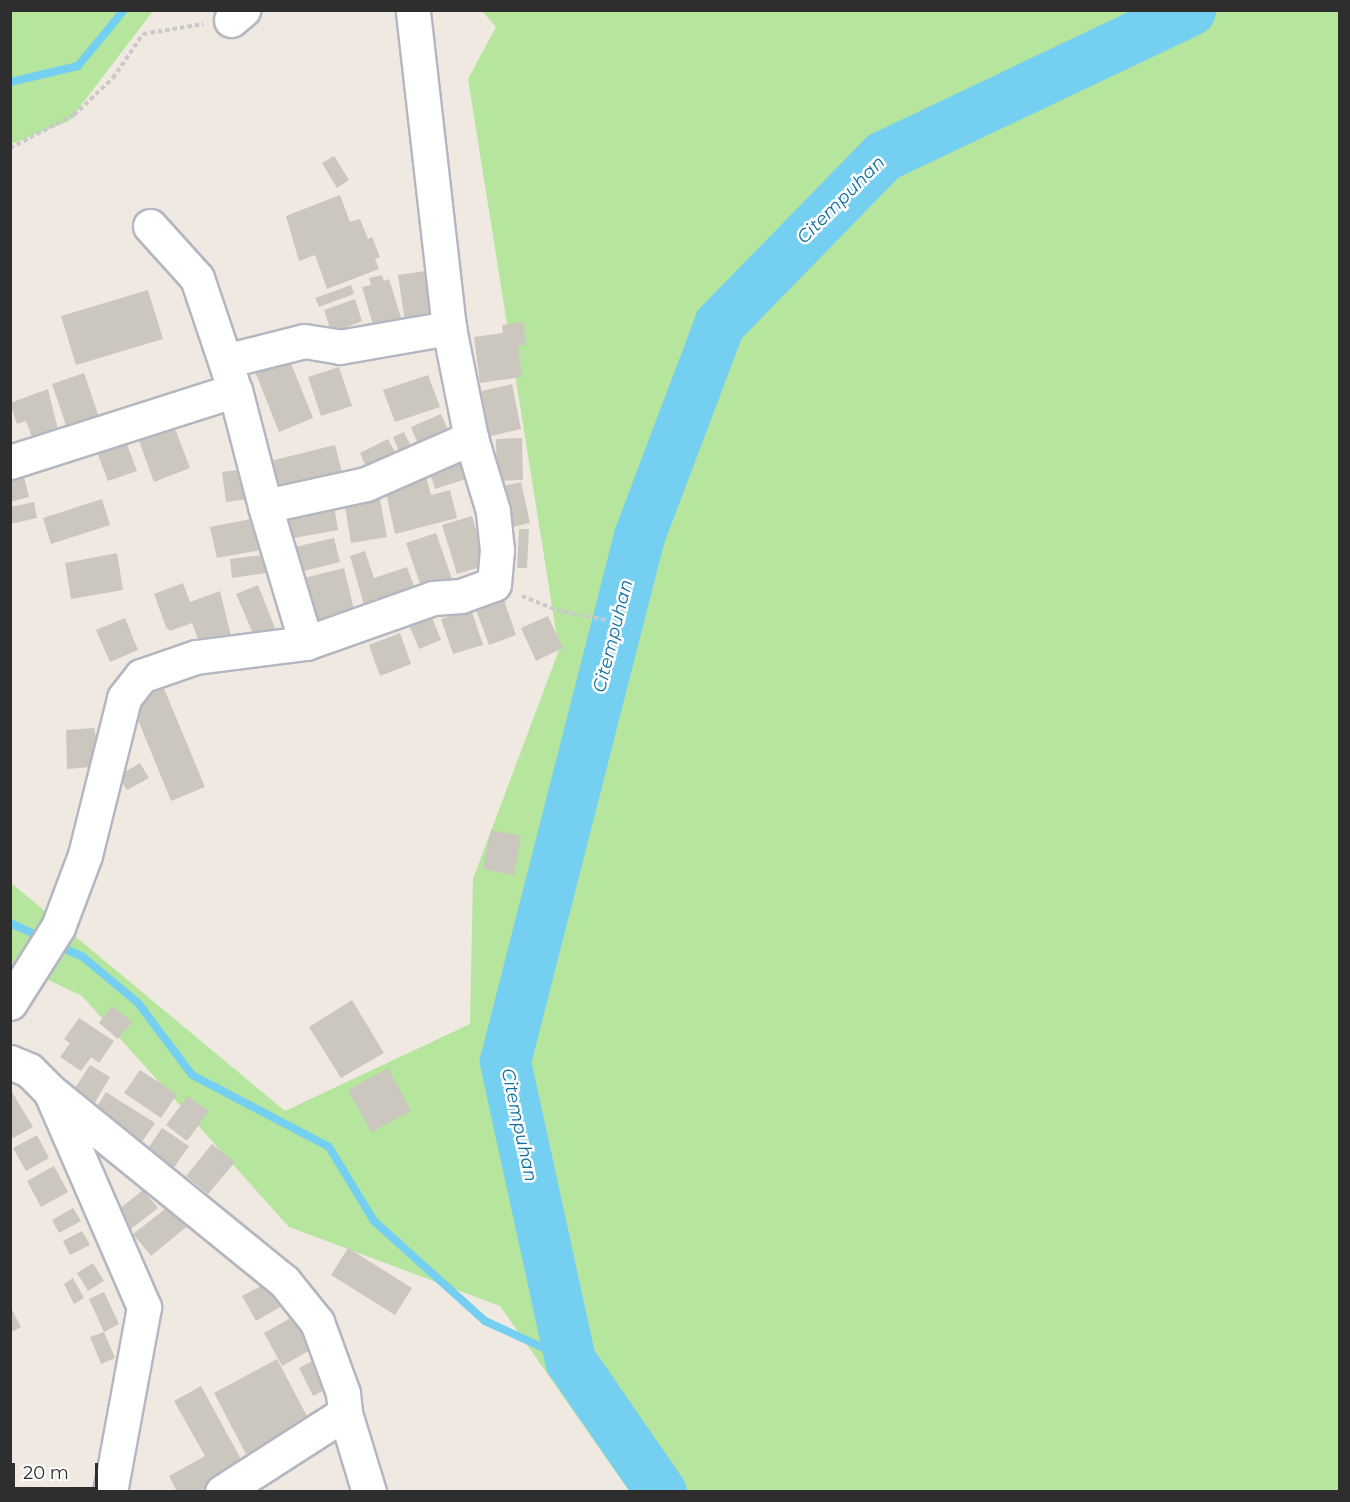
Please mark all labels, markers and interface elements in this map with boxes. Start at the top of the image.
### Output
water label: Citempuhan [792,151,890,249]
water label: Citempuhan [589,577,637,695]
water label: Citempuhan [496,1066,542,1184]
scale bar [15,1451,100,1489]
text: 20 m [23,1462,69,1484]

